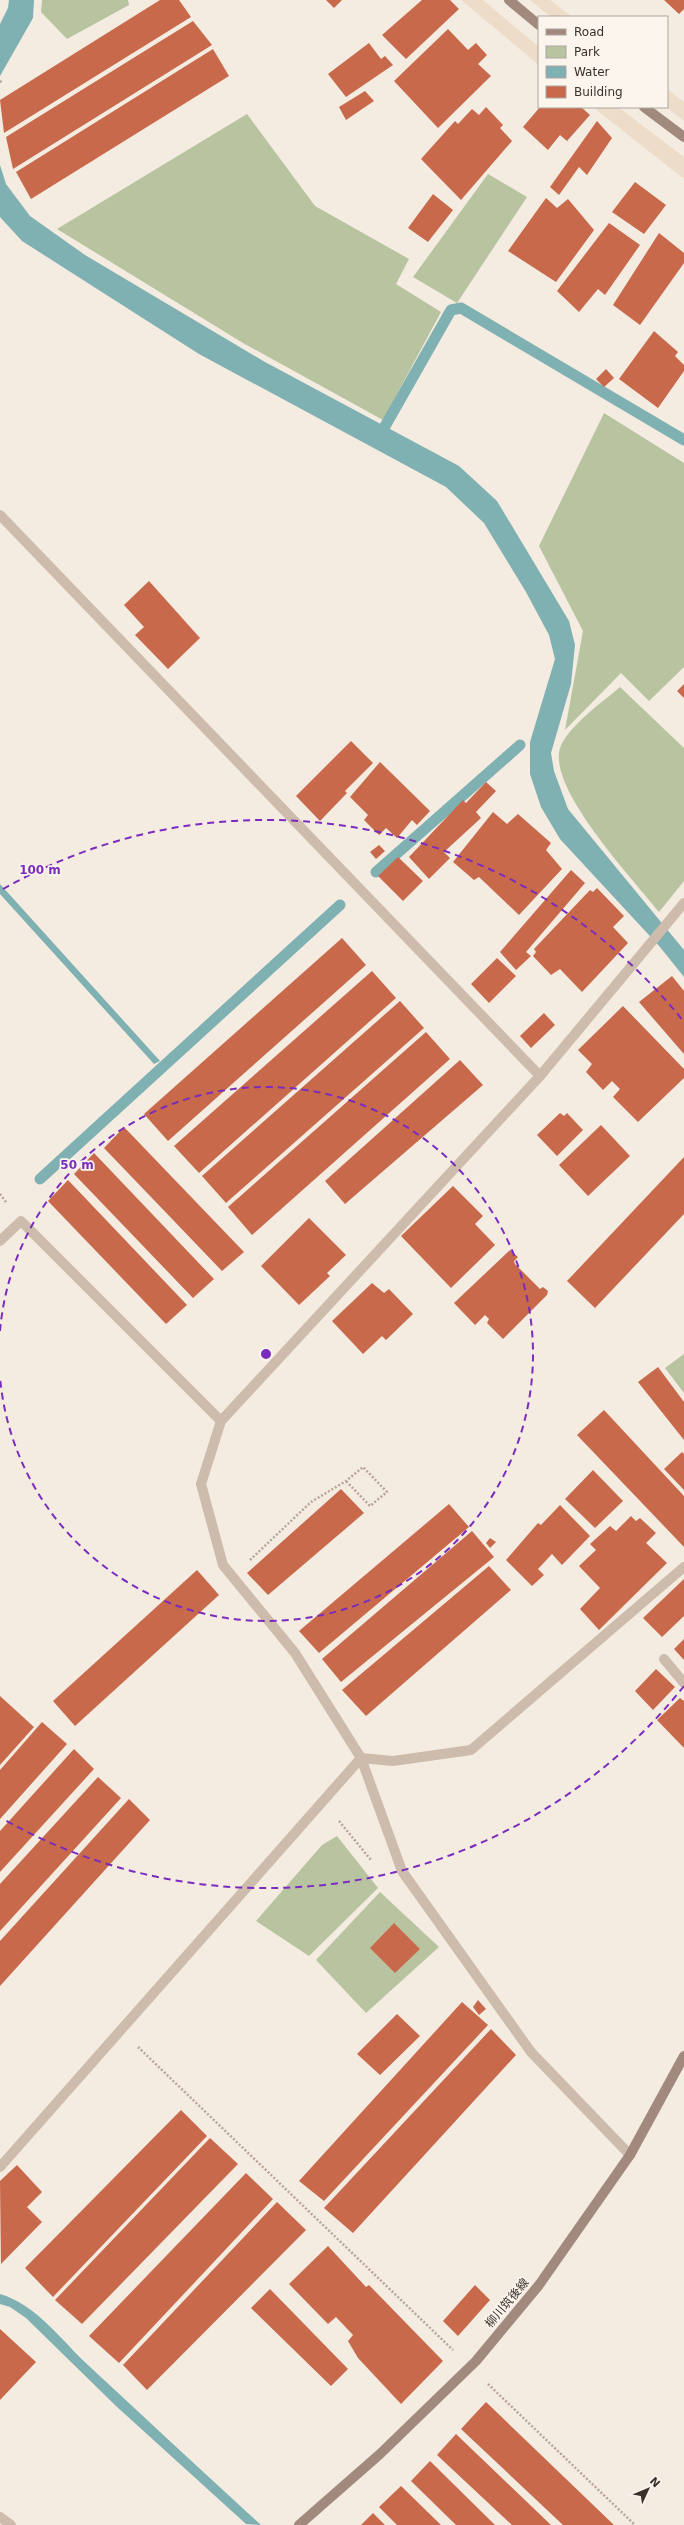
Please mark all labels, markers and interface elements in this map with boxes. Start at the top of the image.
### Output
legend [538,16,668,108]
text: Road [574,25,604,39]
text: Park [574,45,600,59]
text: Water [574,65,610,79]
text: Building [574,85,623,99]
text: 100 m [19,863,61,877]
text: 50 m [60,1158,94,1172]
centre of rings [259,1347,273,1361]
street label: 柳川筑後線 [482,2276,532,2330]
north arrow [628,2469,668,2509]
text: N [647,2475,663,2490]

